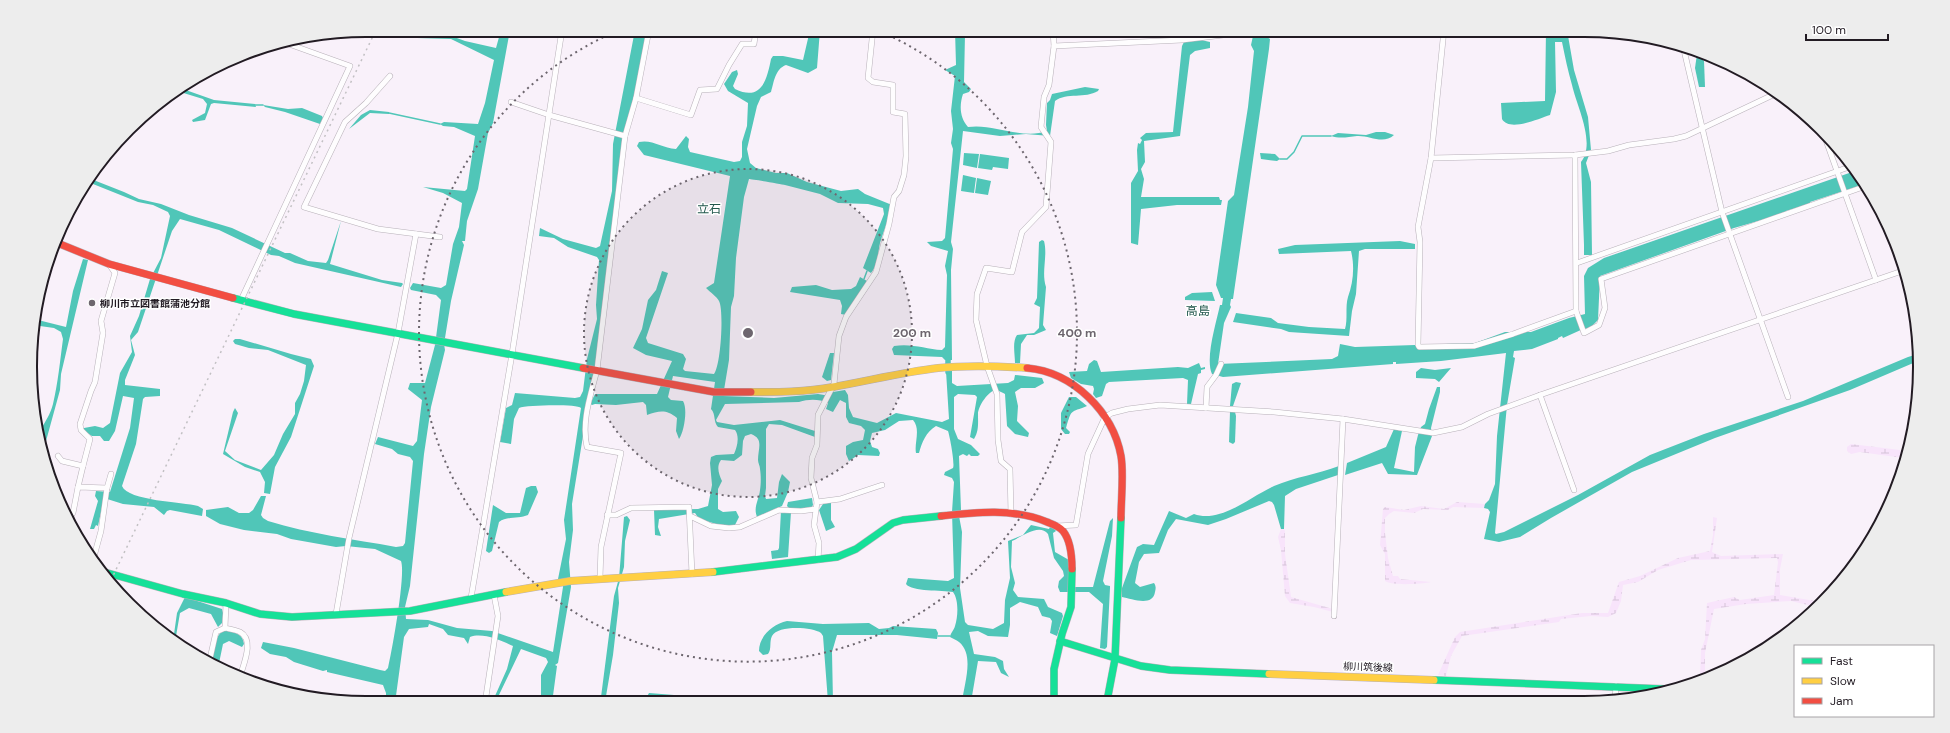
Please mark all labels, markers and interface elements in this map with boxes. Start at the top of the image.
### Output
scale bar [1806,16,1888,42]
text: 100 m [1812,22,1846,38]
district label: 立石 [697,201,721,217]
place label: 柳川市立図書館蒲池分館 [99,297,210,310]
marker: 柳川市立図書館蒲池分館 [87,298,97,308]
district label: 高島 [1186,303,1210,319]
text: 200 m [893,325,931,341]
text: 400 m [1058,325,1096,341]
centre of rings [741,326,755,340]
legend [1794,645,1934,717]
text: Fast [1830,653,1853,669]
street label: 柳川筑後線 [1343,660,1393,674]
text: Slow [1830,673,1856,689]
text: Jam [1830,693,1853,709]

